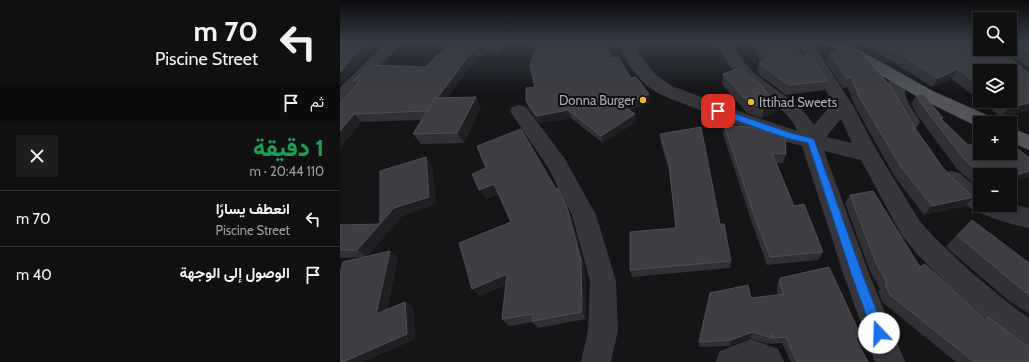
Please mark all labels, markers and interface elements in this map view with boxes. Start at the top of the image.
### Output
map controls [973,12,1017,212]
button: search [973,12,1017,56]
text: 70 m [194,14,258,48]
icon: left [272,16,324,68]
text: Piscine Street [155,48,258,70]
button: layers [973,64,1017,108]
icon: arrive [280,92,302,114]
place label: Donna Burger [559,92,636,108]
text: ثم [310,93,324,111]
pin [701,94,735,128]
place label: Ittihad Sweets [759,94,838,110]
marker: Donna Burger [638,95,648,105]
marker: Ittihad Sweets [746,97,756,107]
icon: arrive [707,100,729,122]
button: + [973,116,1017,160]
text: 1 دقيقة [253,133,324,162]
button: close [16,135,58,177]
text: 110 m · 20:44 [250,163,324,179]
button: − [973,168,1017,212]
text: انعطف يسارًا [216,200,290,218]
icon: left [302,208,324,230]
text: 70 m [16,210,50,228]
text: Piscine Street [216,222,290,238]
text: الوصول إلى الوجهة [180,264,290,282]
icon: arrive [302,264,324,286]
text: 40 m [16,266,52,284]
position arrow [858,312,900,354]

